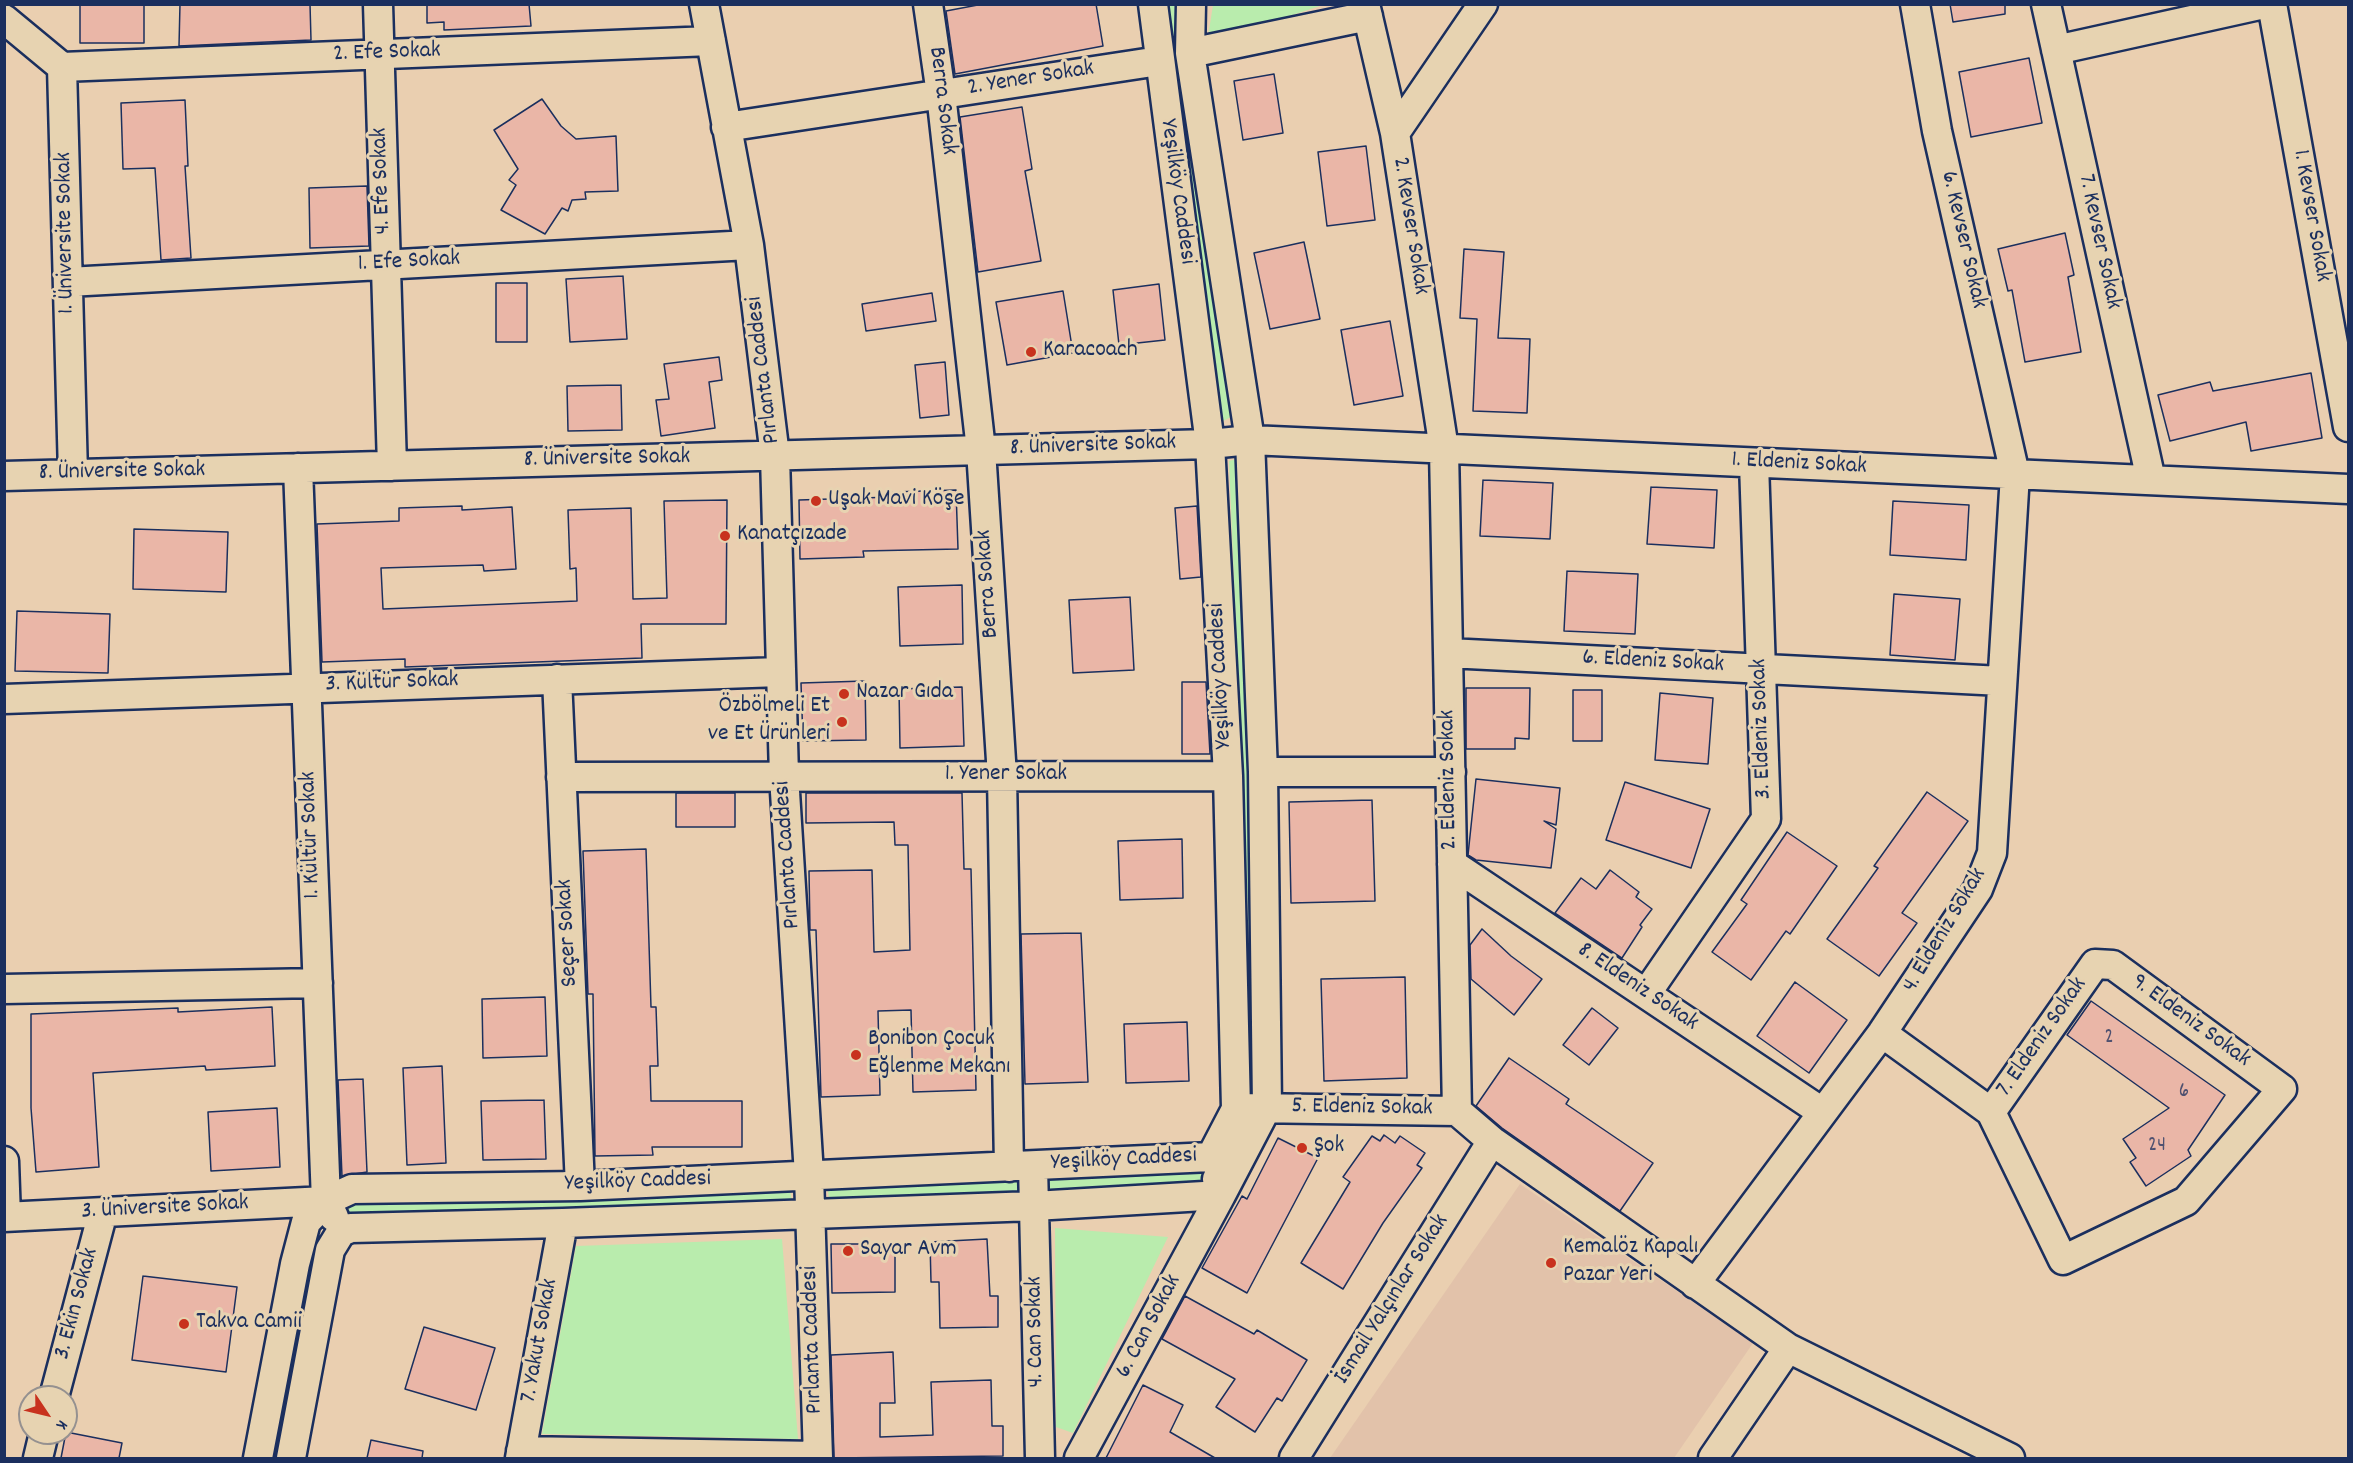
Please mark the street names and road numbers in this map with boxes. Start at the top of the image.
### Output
street label: 2. Efe Sokak [333,38,441,70]
street label: Berra Sokak [920,45,962,157]
street label: 2. Yener Sokak [966,56,1096,104]
street label: Yeşilköy Caddesi [1152,118,1200,266]
street label: 4. Efe Sokak [367,127,399,235]
street label: 1. Kevser Sokak [2284,148,2336,284]
street label: 1. Üniversite Sokak [51,152,83,314]
street label: 2. Kevser Sokak [1384,155,1434,297]
street label: 6. Kevser Sokak [1932,168,1992,312]
street label: 7. Kevser Sokak [2070,172,2126,312]
street label: 1. Efe Sokak [357,246,461,280]
street label: Pırlanta Caddesi [742,295,788,445]
street label: 8. Üniversite Sokak [1009,430,1177,464]
street label: 8. Üniversite Sokak [524,444,690,476]
street label: 1. Eldeniz Sokak [1731,447,1867,483]
street label: 8. Üniversite Sokak [39,457,205,489]
street label: Berra Sokak [971,529,1007,639]
street label: Yeşilköy Caddesi [1204,602,1240,750]
street label: 6. Eldeniz Sokak [1581,645,1725,681]
street label: 3. Eldeniz Sokak [1746,658,1780,800]
street label: 3. Kültür Sokak [325,667,459,701]
street label: 2. Eldeniz Sokak [1434,709,1466,851]
street label: 1. Yener Sokak [945,762,1067,790]
street label: 1. Kültür Sokak [295,771,329,899]
street label: Pırlanta Caddesi [769,780,809,930]
street label: 4. Eldeniz Sokak [1898,864,1994,998]
street label: Seçer Sokak [552,878,586,988]
street label: 8. Eldeniz Sokak [1571,937,1703,1039]
street label: 9. Eldeniz Sokak [2124,969,2256,1075]
street label: 7. Eldeniz Sokak [1991,973,2095,1103]
street label: 5. Eldeniz Sokak [1291,1093,1433,1125]
street label: Yeşilköy Caddesi [1050,1143,1198,1179]
street label: Yeşilköy Caddesi [564,1166,712,1200]
street label: 3. Üniversite Sokak [81,1190,249,1228]
street label: İsmail Yalçınlar Sokak [1329,1210,1457,1390]
street label: 3. Ekin Sokak [49,1245,107,1363]
street label: Pırlanta Caddesi [797,1265,831,1415]
street label: 6. Can Sokak [1111,1270,1189,1384]
street label: 4. Can Sokak [1022,1276,1052,1388]
street label: 7. Yakut Sokak [516,1277,566,1405]

